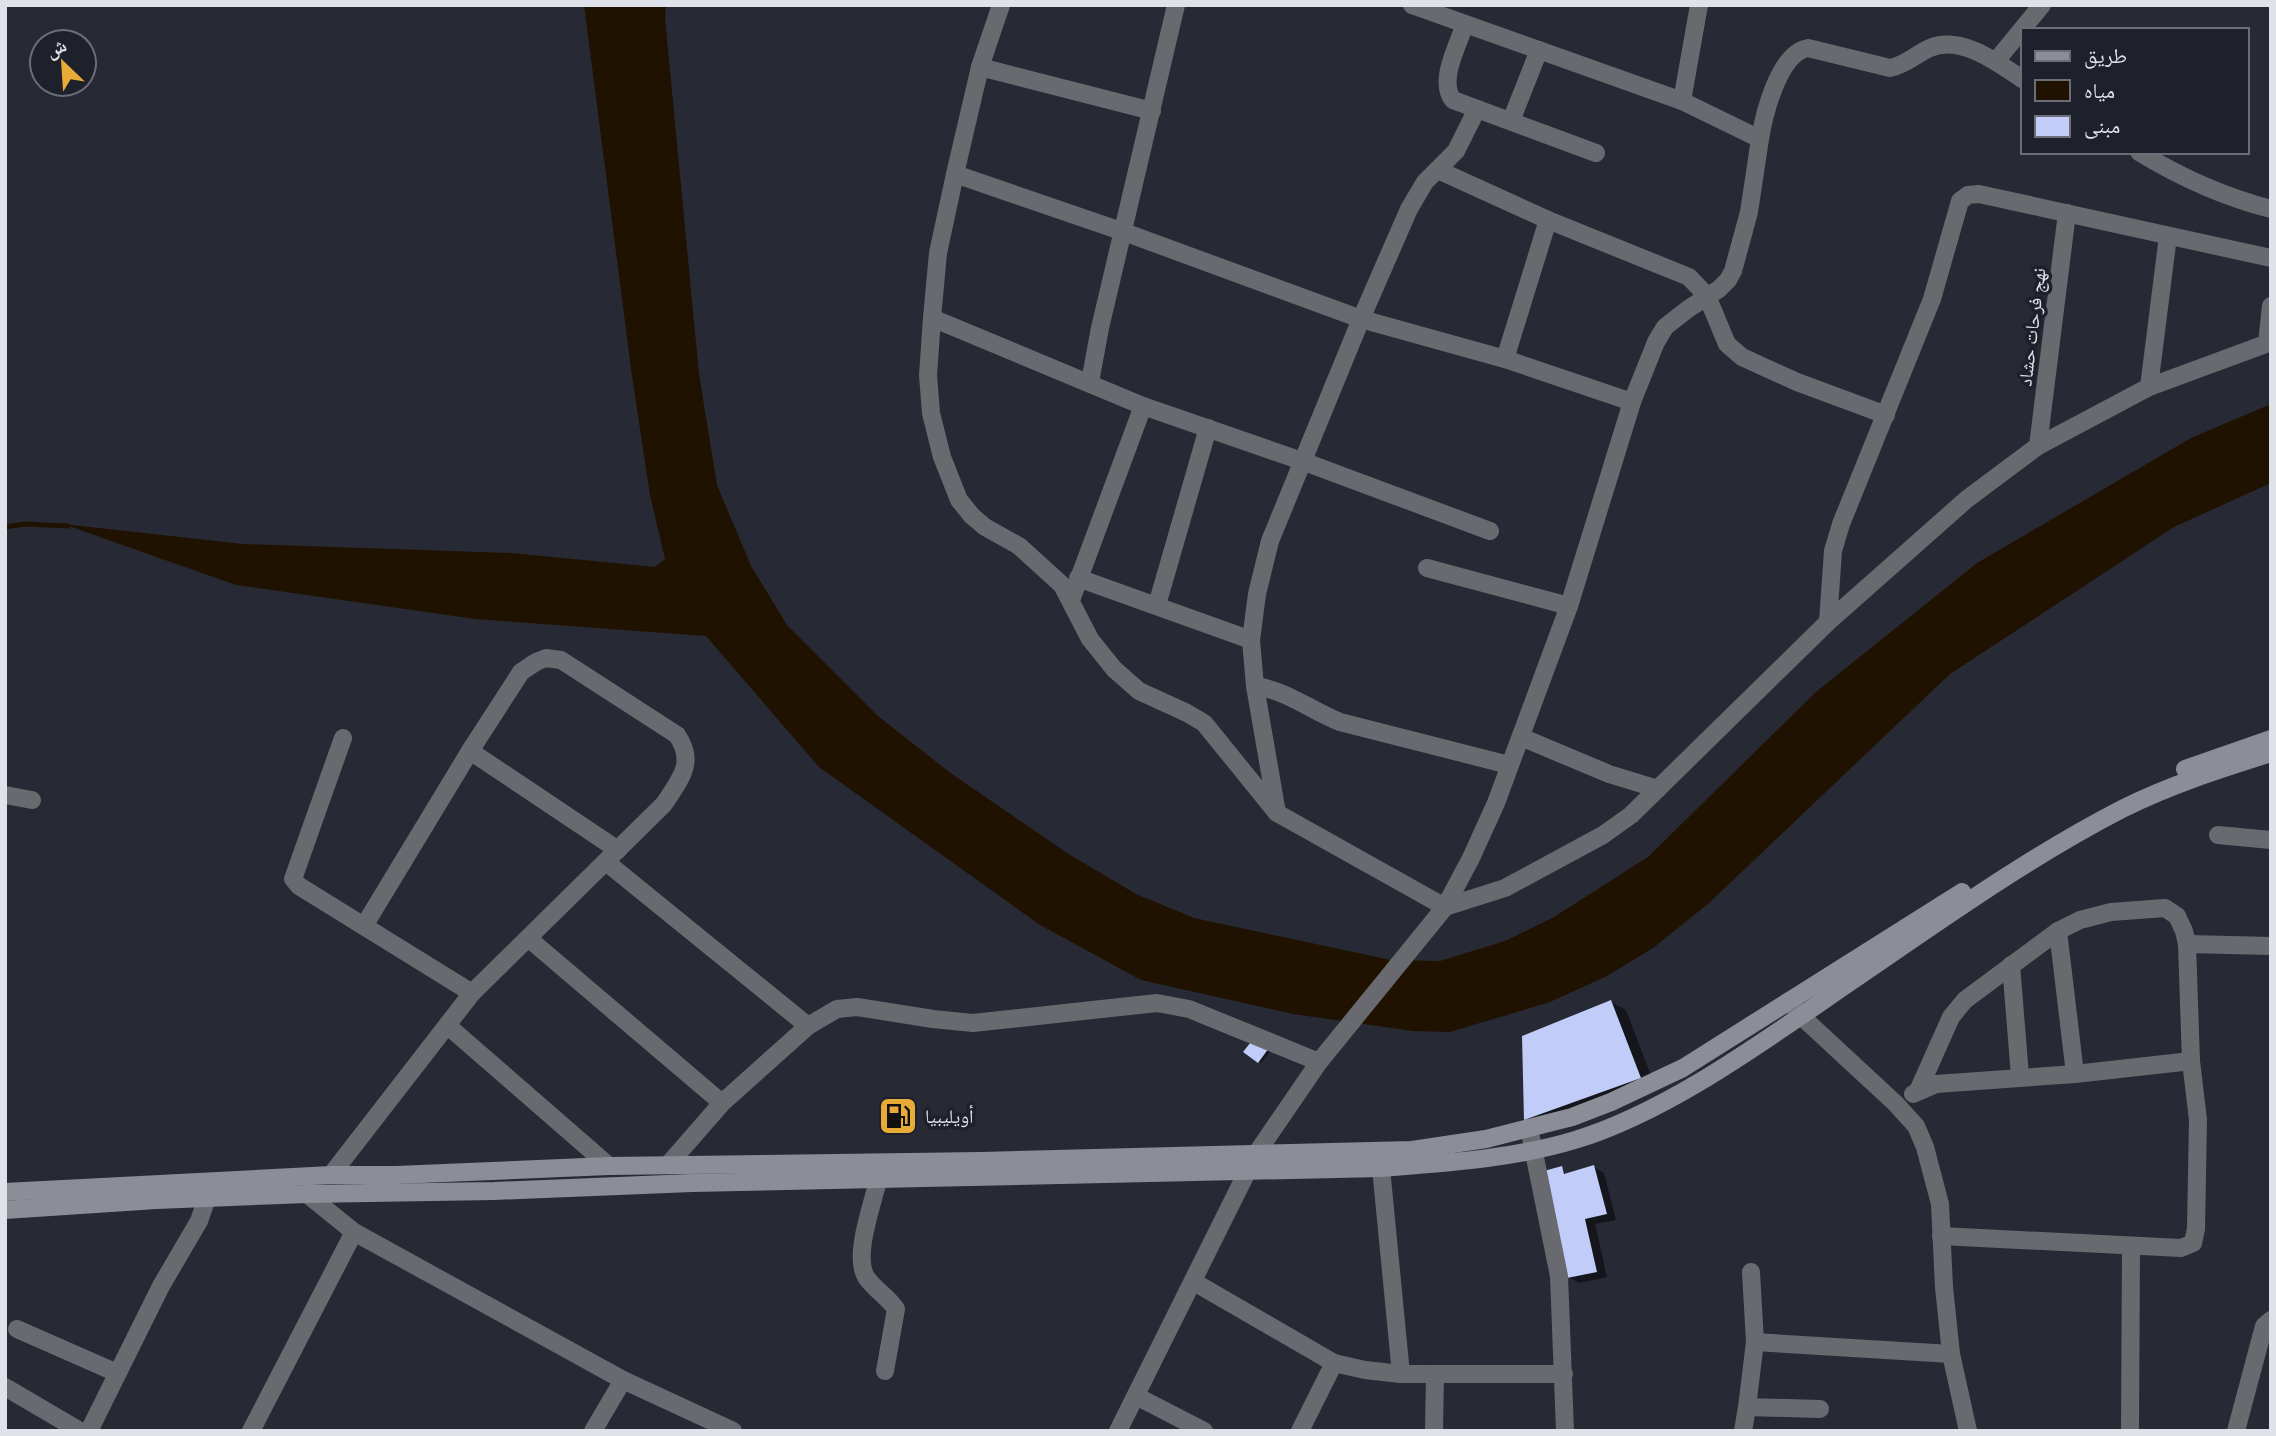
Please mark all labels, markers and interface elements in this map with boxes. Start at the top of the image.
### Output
north arrow [28,28,98,98]
legend [2021,28,2248,154]
text: ش [42,33,70,63]
text: طريق [2084,43,2127,69]
text: مياه [2084,78,2115,103]
text: مبنى [2084,113,2120,139]
street label: نهج فرحات حشاد [2013,267,2052,388]
fuel station icon: أويليبيا [877,1095,919,1137]
place label: أويليبيا [925,1105,974,1128]

